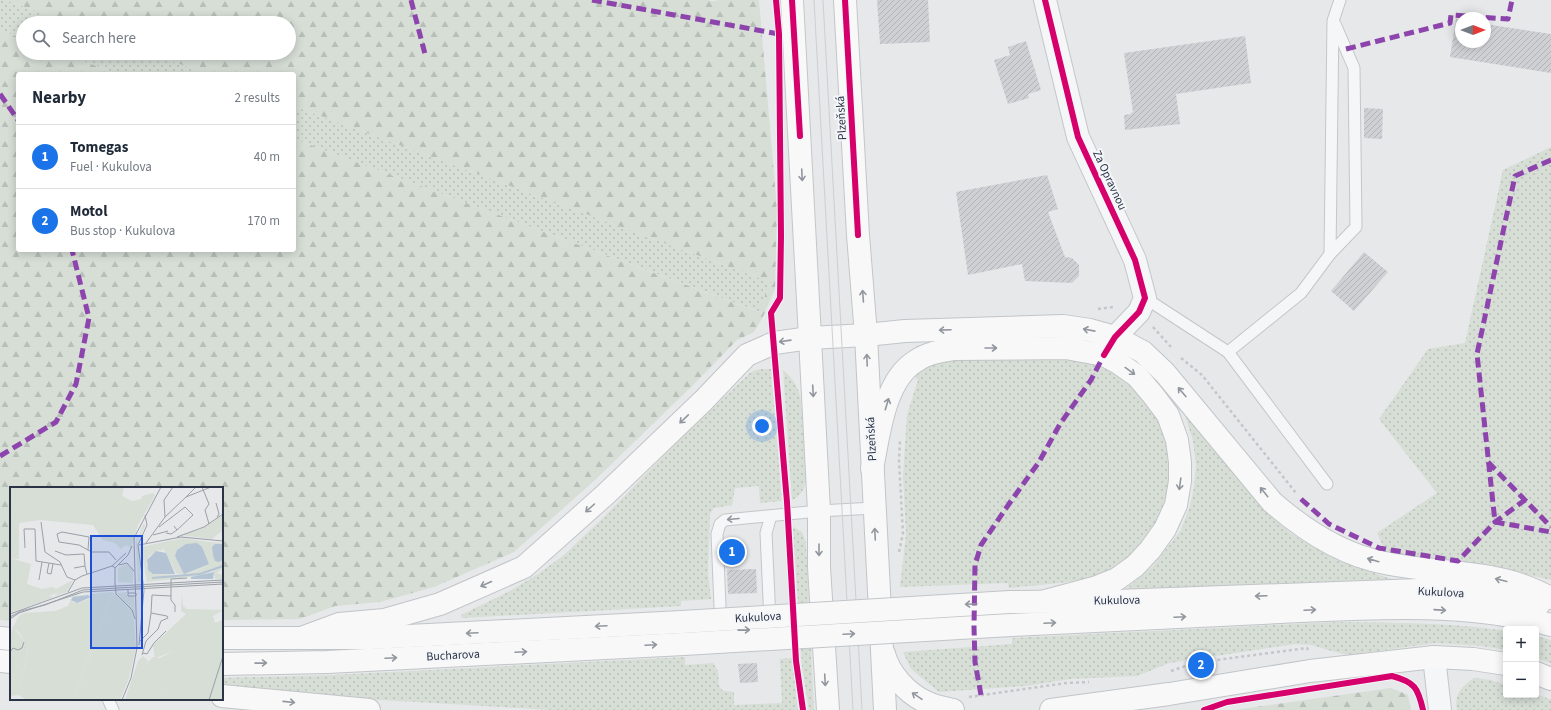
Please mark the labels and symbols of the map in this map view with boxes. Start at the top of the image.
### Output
north arrow [1455,12,1491,48]
street label: Plzeňská [832,95,851,141]
street label: Za Opravnou [1088,147,1131,213]
one-way arrow [798,168,805,181]
one-way arrow [859,290,866,303]
one-way arrow [939,326,952,333]
one-way arrow [1083,326,1096,334]
one-way arrow [779,337,792,345]
one-way arrow [984,344,997,352]
one-way arrow [863,354,870,367]
one-way arrow [1124,367,1135,375]
one-way arrow [809,384,816,397]
one-way arrow [1177,387,1186,397]
one-way arrow [884,397,891,410]
one-way arrow [679,414,689,423]
your location [752,416,772,436]
street label: Plzeňská [862,416,881,462]
one-way arrow [1176,478,1183,491]
inset map [10,487,223,700]
one-way arrow [1260,487,1269,498]
one-way arrow [585,503,595,513]
one-way arrow [727,515,740,523]
one-way arrow [871,528,879,541]
pin: 1 [719,537,745,567]
one-way arrow [815,543,823,556]
one-way arrow [1367,556,1380,563]
one-way arrow [1495,575,1508,583]
one-way arrow [480,581,492,588]
street label: Kukulova [1417,583,1465,602]
street label: Kukulova [1094,592,1140,609]
one-way arrow [1255,592,1268,599]
one-way arrow [965,601,978,608]
one-way arrow [1433,606,1446,613]
one-way arrow [1303,607,1316,614]
street label: Kukulova [734,608,782,627]
one-way arrow [1173,613,1186,620]
one-way arrow [1043,620,1056,627]
one-way arrow [595,622,608,630]
one-way arrow [737,626,750,634]
one-way arrow [466,629,479,636]
one-way arrow [842,631,855,638]
one-way arrow [644,642,657,649]
street label: Bucharova [426,646,480,665]
one-way arrow [514,648,527,655]
pin: 2 [1188,650,1214,680]
one-way arrow [384,655,397,662]
one-way arrow [254,659,267,667]
one-way arrow [822,673,829,686]
one-way arrow [912,692,923,700]
one-way arrow [282,698,295,706]

